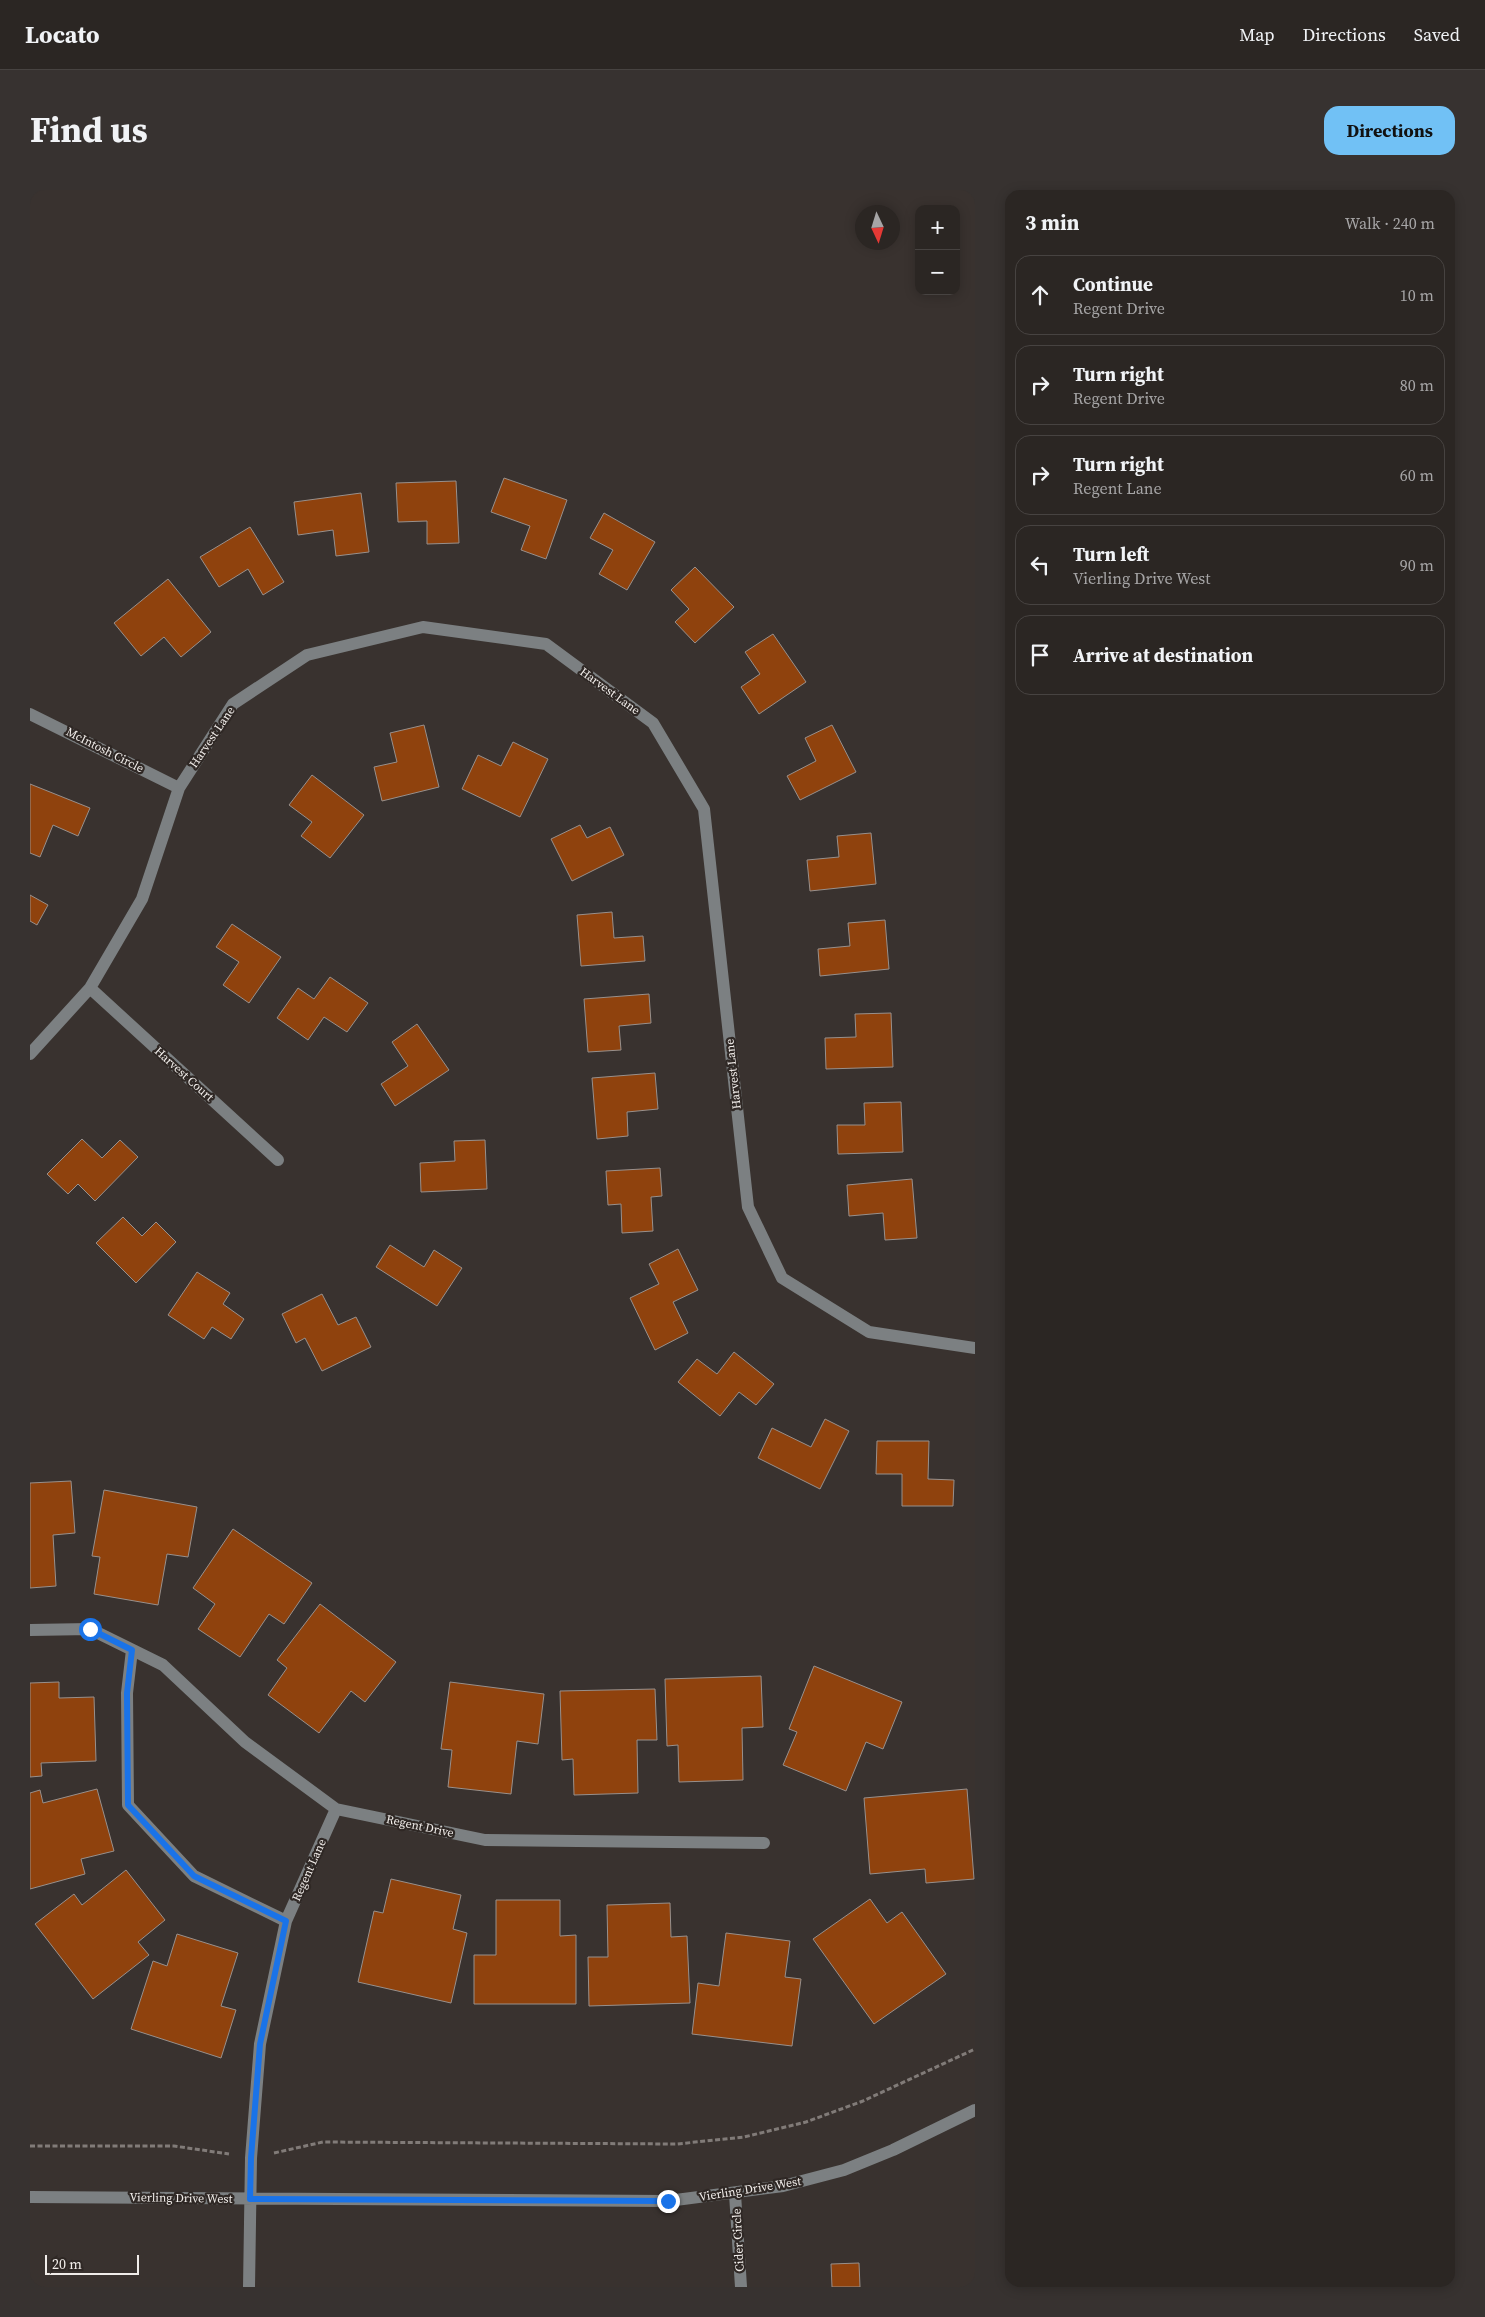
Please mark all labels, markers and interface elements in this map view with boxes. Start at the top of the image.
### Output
text: Locato [25,18,100,51]
text: Map [1239,22,1275,47]
text: Directions [1303,22,1386,47]
text: Saved [1414,22,1460,47]
text: Find us [30,106,148,154]
button: Directions [1324,106,1455,155]
north arrow [855,205,900,250]
map controls [915,205,960,295]
button: + [915,205,960,250]
text: 3 min [1025,208,1080,237]
text: Walk · 240 m [1345,212,1435,234]
button: − [915,250,960,295]
text: Continue [1073,271,1153,297]
icon: ahead [1026,281,1054,309]
text: 10 m [1400,284,1434,306]
text: Regent Drive [1073,297,1165,319]
text: Turn right [1073,361,1164,387]
icon: right [1026,371,1054,399]
text: 80 m [1400,374,1434,396]
text: Regent Drive [1073,387,1165,409]
text: Turn right [1073,451,1164,477]
icon: right [1026,461,1054,489]
text: 60 m [1400,464,1434,486]
text: Regent Lane [1073,477,1162,499]
text: Turn left [1073,541,1149,567]
icon: left [1026,551,1054,579]
text: 90 m [1400,554,1434,576]
text: Vierling Drive West [1073,567,1210,589]
icon: arrive [1026,641,1054,669]
text: Arrive at destination [1073,642,1253,668]
street label: Harvest Lane [577,664,643,718]
street label: Harvest Lane [186,703,238,771]
street label: McIntosh Circle [63,724,147,776]
street label: Harvest Lane [721,1038,745,1110]
street label: Harvest Court [151,1043,217,1105]
route start [79,1618,102,1641]
street label: Regent Drive [385,1811,455,1841]
street label: Regent Lane [288,1836,330,1904]
street label: Vierling Drive West [698,2173,802,2205]
street label: Vierling Drive West [129,2189,233,2207]
route end [657,2190,680,2213]
street label: Cider Circle [728,2208,748,2272]
scale bar [45,2252,139,2275]
text: 20 m [52,2254,82,2274]

